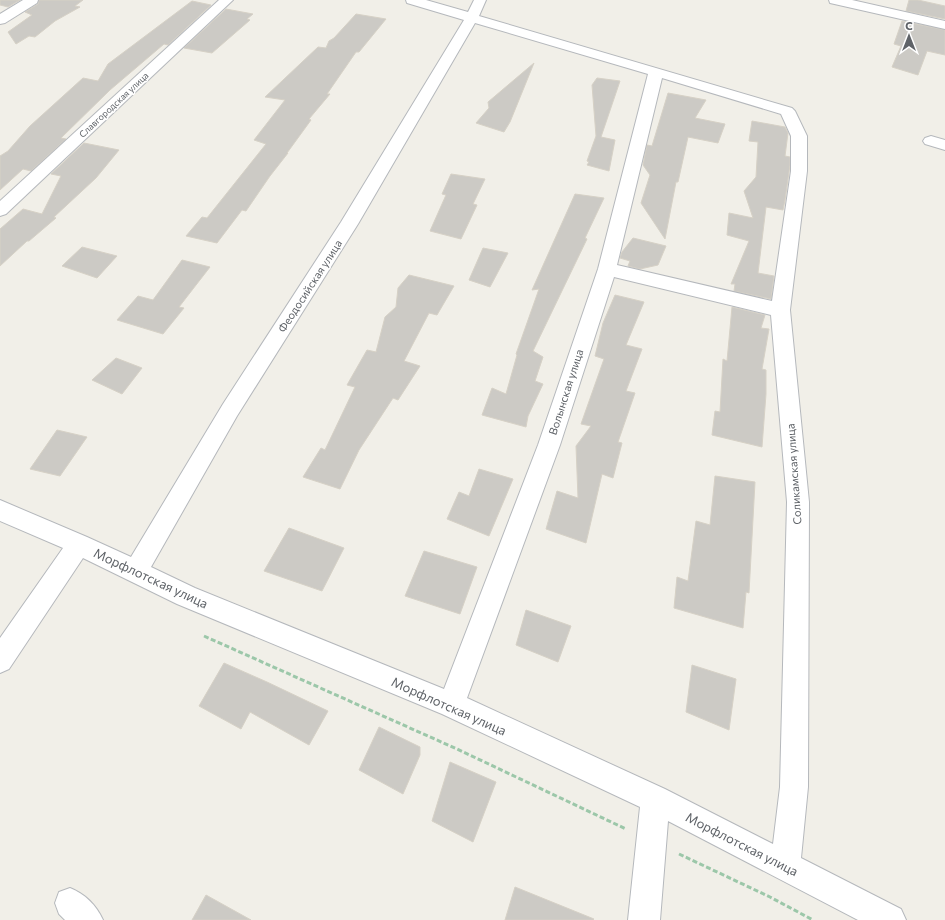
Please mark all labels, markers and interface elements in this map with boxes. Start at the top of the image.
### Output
north arrow [889,16,929,56]
text: С [905,19,913,32]
street label: Славгородская улица [77,69,151,140]
street label: Феодосийская улица [275,237,344,334]
street label: Волынская улица [546,347,585,436]
street label: Соликамская улица [783,423,804,525]
street label: Морфлотская улица [91,544,211,612]
street label: Морфлотская улица [389,673,509,739]
street label: Морфлотская улица [683,809,801,879]

